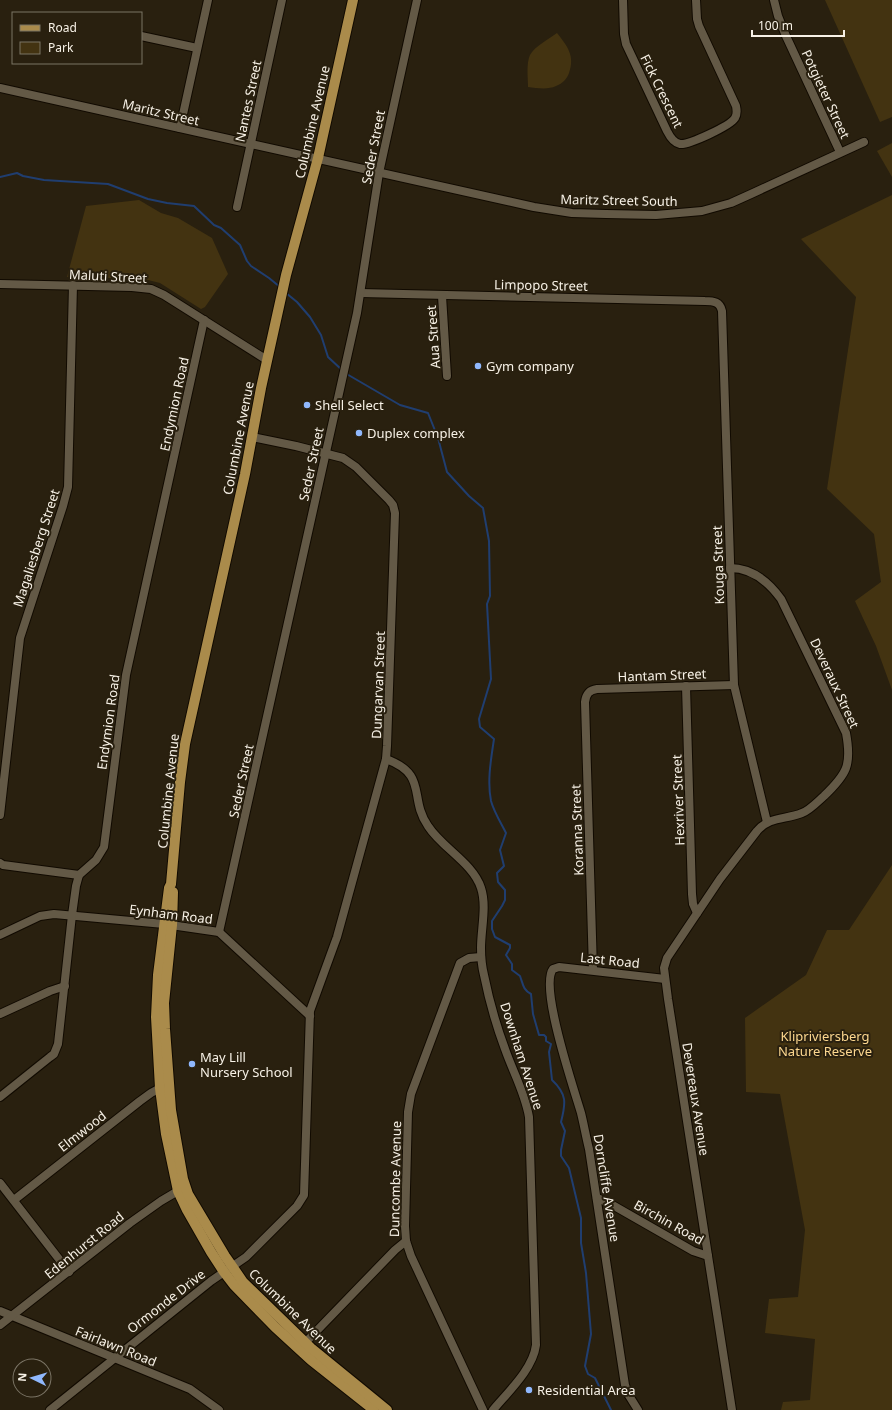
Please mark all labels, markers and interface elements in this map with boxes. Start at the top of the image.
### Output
legend [12,12,142,64]
scale bar [752,12,844,38]
text: 100 m [758,17,793,34]
text: Road [48,19,77,36]
text: Park [48,39,74,56]
street label: Potgieter Street [798,47,855,142]
street label: Fick Crescent [636,51,688,131]
street label: Nantes Street [231,58,266,144]
street label: Columbine Avenue [290,64,334,180]
street label: Maritz Street [121,94,201,130]
street label: Seder Street [357,108,389,185]
street label: Maritz Street South [560,190,678,210]
street label: Maluti Street [68,265,148,287]
street label: Limpopo Street [494,275,588,295]
street label: Aua Street [422,304,444,369]
street label: Endymion Road [155,355,193,453]
place label: Gym company [486,357,574,375]
marker: Gym company [473,361,483,371]
street label: Columbine Avenue [218,380,258,496]
place label: Shell Select [315,396,384,414]
marker: Shell Select [302,400,312,410]
place label: Duplex complex [367,424,465,442]
street label: Seder Street [294,425,328,502]
marker: Duplex complex [354,428,364,438]
street label: Magaliesberg Street [8,487,64,609]
street label: Kouga Street [708,525,728,605]
street label: Dungarvan Street [367,631,389,739]
street label: Deveraux Street [806,635,864,731]
street label: Hantam Street [617,664,707,686]
street label: Endymion Road [92,673,124,771]
street label: Columbine Avenue [153,733,183,849]
street label: Seder Street [224,742,258,819]
street label: Hexriver Street [667,754,689,846]
street label: Koranna Street [566,784,588,876]
street label: Eynham Road [128,900,214,928]
street label: Last Road [579,948,641,972]
street label: Downham Avenue [496,1000,548,1112]
park label: Klipriviersberg Nature Reserve [778,1027,872,1060]
street label: Devereaux Avenue [678,1041,714,1157]
place label: May Lill Nursery School [200,1048,293,1081]
marker: May Lill Nursery School [187,1059,197,1069]
street label: Elmwood [54,1106,110,1156]
street label: Duncombe Avenue [385,1121,405,1237]
street label: Dorncliffe Avenue [590,1133,624,1243]
street label: Birchin Road [631,1195,707,1249]
street label: Edenhurst Road [40,1207,128,1283]
street label: Columbine Avenue [245,1264,341,1358]
street label: Ormonde Drive [123,1265,209,1337]
street label: Fairlawn Road [73,1321,159,1371]
north arrow [12,1358,52,1398]
text: N [14,1372,29,1382]
place label: Residential Area [537,1381,635,1399]
marker: Residential Area [524,1385,534,1395]

